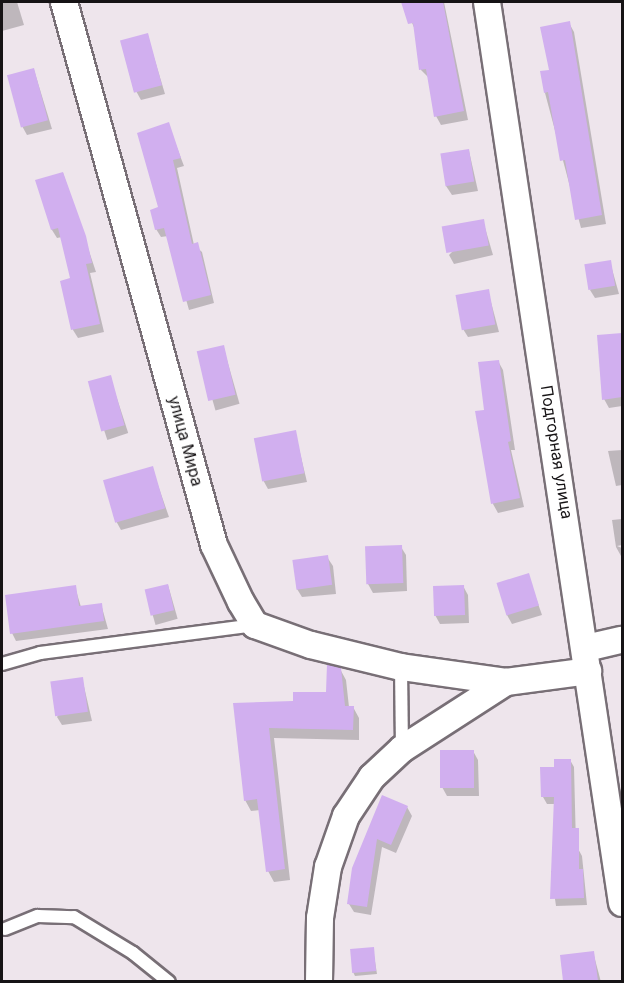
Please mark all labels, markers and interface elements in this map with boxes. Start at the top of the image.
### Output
street label: Подгорная улица [537,384,577,520]
street label: улица Мира [165,394,207,488]

